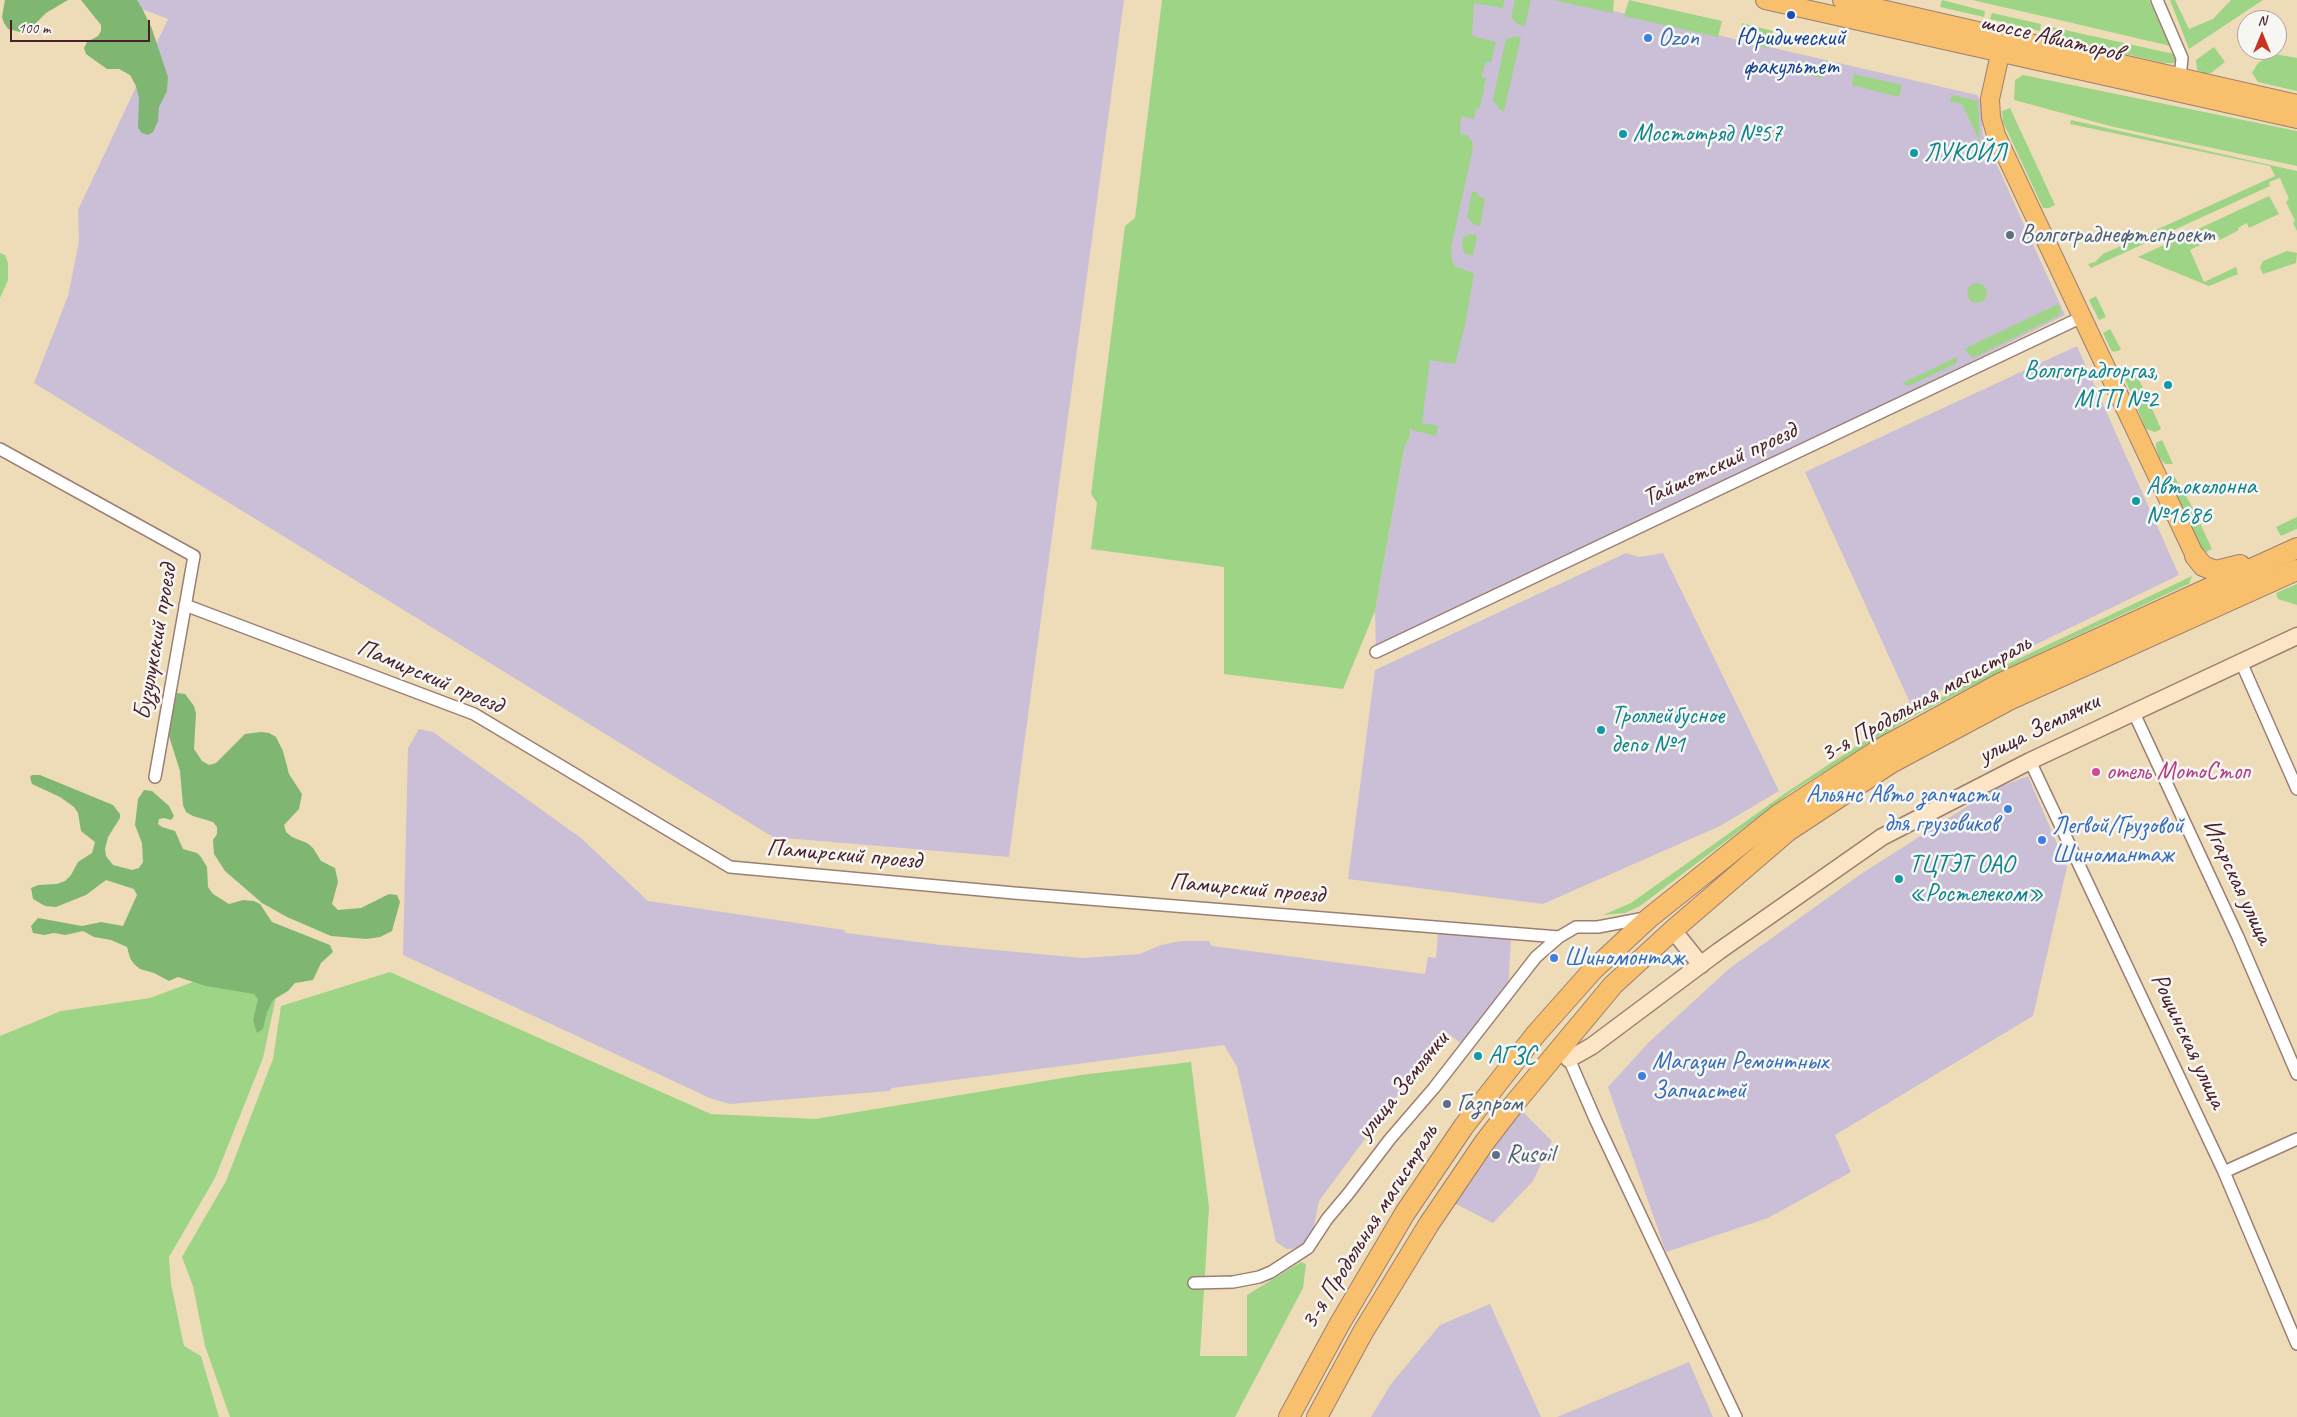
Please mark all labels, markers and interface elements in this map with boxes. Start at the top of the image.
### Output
street label: шоссе Авиаторов [1977,7,2125,69]
marker: Юридический факультет [1785,9,1797,21]
scale bar [12,10,152,42]
north arrow [2237,10,2287,60]
text: N [2258,12,2266,29]
text: 100 m [18,19,50,38]
place label: Ozon [1658,23,1699,53]
place label: Юридический факультет [1736,23,1846,82]
marker: Ozon [1642,32,1654,44]
place label: Мостотряд №57 [1633,119,1782,149]
marker: Мостотряд №57 [1617,128,1629,140]
place label: ЛУКОЙЛ [1924,138,2007,168]
marker: ЛУКОЙЛ [1908,147,1920,159]
place label: Волгограднефтепроект [2020,220,2215,250]
marker: Волгограднефтепроект [2004,229,2016,241]
place label: Волгоградгоргаз, МГП №2 [2024,356,2158,415]
marker: Волгоградгоргаз, МГП №2 [2162,379,2174,391]
street label: Тайшетский проезд [1638,416,1802,514]
place label: Автоколонна №1686 [2146,472,2256,531]
marker: Автоколонна №1686 [2130,495,2142,507]
street label: Бузулукский проезд [128,562,184,722]
street label: 3-я Продольная магистраль [1816,629,2036,769]
street label: Памирский проезд [353,633,507,721]
street label: улица Землячки [1974,687,2104,771]
place label: Троллейбусное депо №1 [1611,701,1724,760]
marker: Троллейбусное депо №1 [1595,724,1607,736]
place label: отель МотоСтоп [2106,757,2250,787]
marker: отель МотоСтоп [2090,766,2102,778]
place label: Альянс Авто запчасти для грузовиков [1806,780,1998,839]
marker: Альянс Авто запчасти для грузовиков [2002,803,2014,815]
place label: Легвой/Грузовой Шиномантаж [2052,811,2184,870]
street label: Игарская улица [2195,815,2279,949]
street label: Памирский проезд [765,833,923,877]
marker: Легвой/Грузовой Шиномантаж [2036,834,2048,846]
place label: ТЦТЭТ ОАО «Ростелеком» [1909,850,2044,909]
street label: Памирский проезд [1168,867,1326,911]
marker: ТЦТЭТ ОАО «Ростелеком» [1893,873,1905,885]
place label: Шиномонтаж [1564,943,1683,973]
marker: Шиномонтаж [1548,952,1560,964]
street label: Рощинская улица [2144,969,2232,1113]
street label: улица Землячки [1350,1026,1456,1146]
place label: АГЗС [1488,1041,1536,1071]
place label: Магазин Ремонтных Запчастей [1652,1047,1828,1106]
marker: АГЗС [1472,1050,1484,1062]
marker: Магазин Ремонтных Запчастей [1636,1070,1648,1082]
place label: Газпром [1457,1089,1522,1119]
marker: Газпром [1441,1098,1453,1110]
street label: 3-я Продольная магистраль [1295,1119,1445,1335]
place label: Rusoil [1506,1140,1554,1170]
marker: Rusoil [1490,1149,1502,1161]

